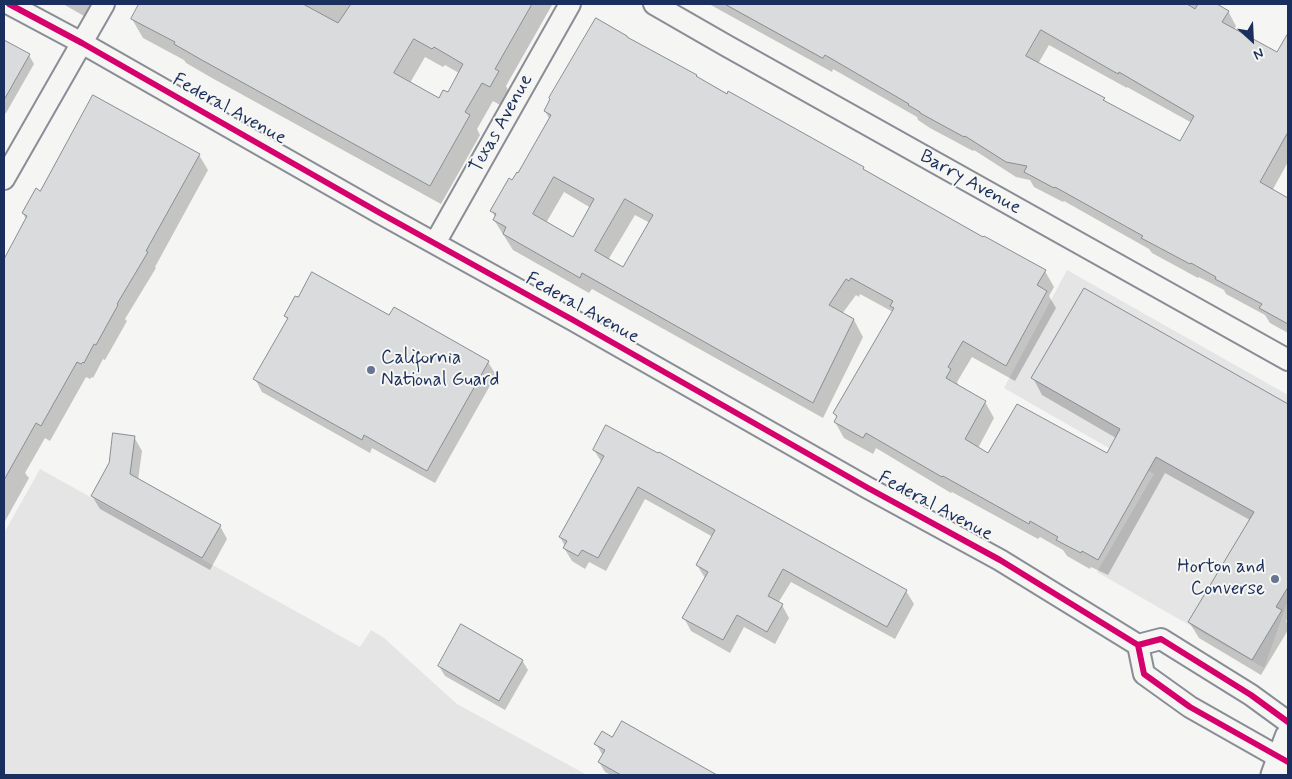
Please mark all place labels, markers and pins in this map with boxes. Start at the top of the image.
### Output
place label: California National Guard [381,348,499,392]
marker: California National Guard [365,364,377,376]
place label: Horton and Converse [1177,557,1265,601]
marker: Horton and Converse [1269,573,1281,585]

